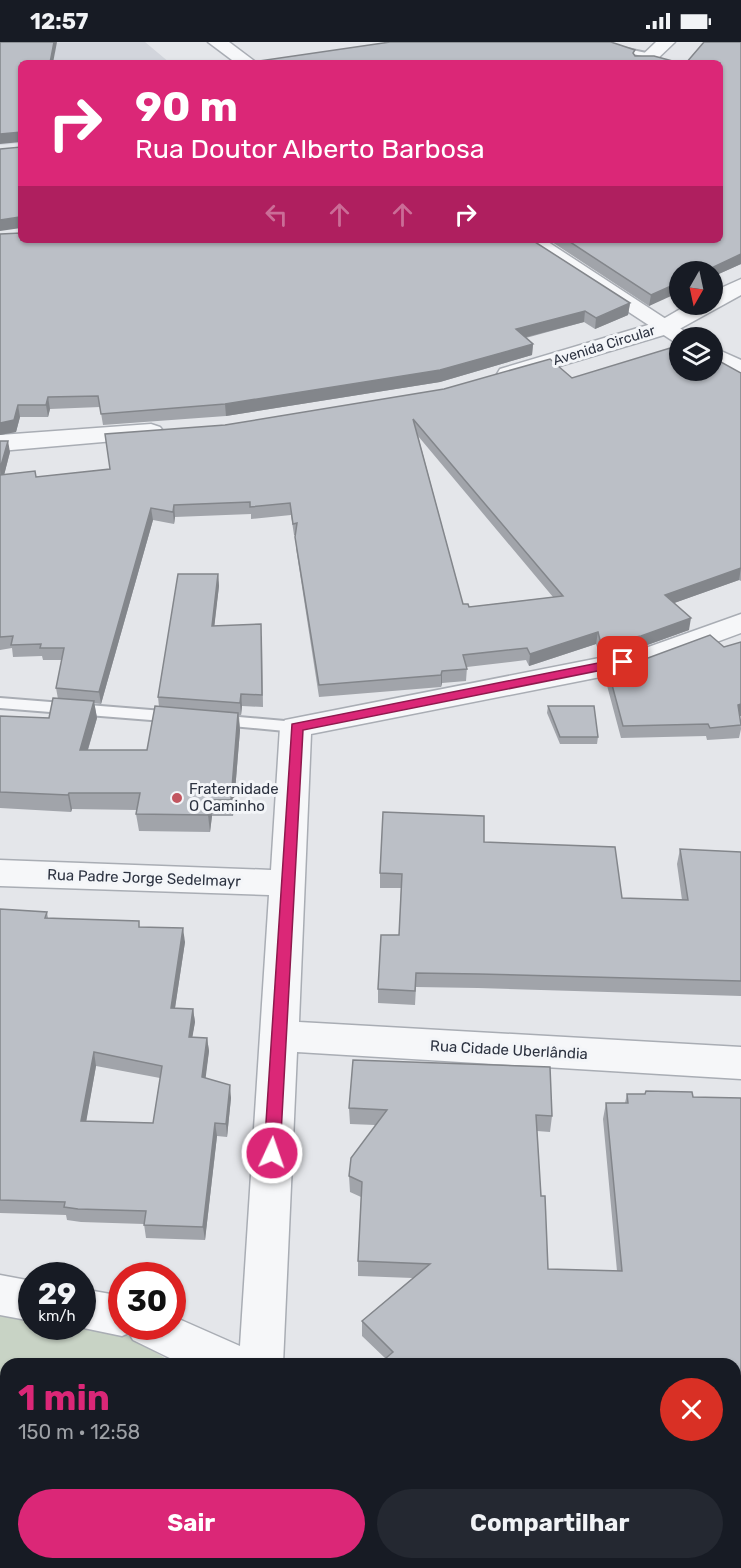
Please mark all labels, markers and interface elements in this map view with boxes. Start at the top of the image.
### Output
text: 12:57 [30,8,88,35]
text: 90 m [135,82,238,132]
icon: right [36,84,114,162]
text: Rua Doutor Alberto Barbosa [135,133,485,165]
icon: left [260,198,293,231]
icon: ahead [323,198,356,231]
icon: ahead [386,198,419,231]
icon: right [449,198,482,231]
north arrow [669,261,723,315]
map controls [669,261,723,381]
street label: Avenida Circular [551,322,658,369]
button: layers [669,327,723,381]
pin [597,636,648,687]
icon: arrive [606,645,639,678]
place label: Fraternidade O Caminho [189,780,279,815]
marker: Fraternidade O Caminho [170,791,184,805]
street label: Rua Padre Jorge Sedelmayr [47,866,242,890]
street label: Rua Cidade Uberlândia [430,1037,588,1063]
position arrow [240,1121,304,1185]
speed limit sign: 30 [108,1262,186,1340]
text: 29 [38,1276,76,1312]
text: km/h [38,1307,76,1325]
text: 1 min [18,1376,110,1419]
button: close [660,1378,723,1441]
text: 150 m · 12:58 [18,1420,140,1444]
button: Sair [18,1489,365,1558]
button: Compartilhar [377,1489,723,1558]

